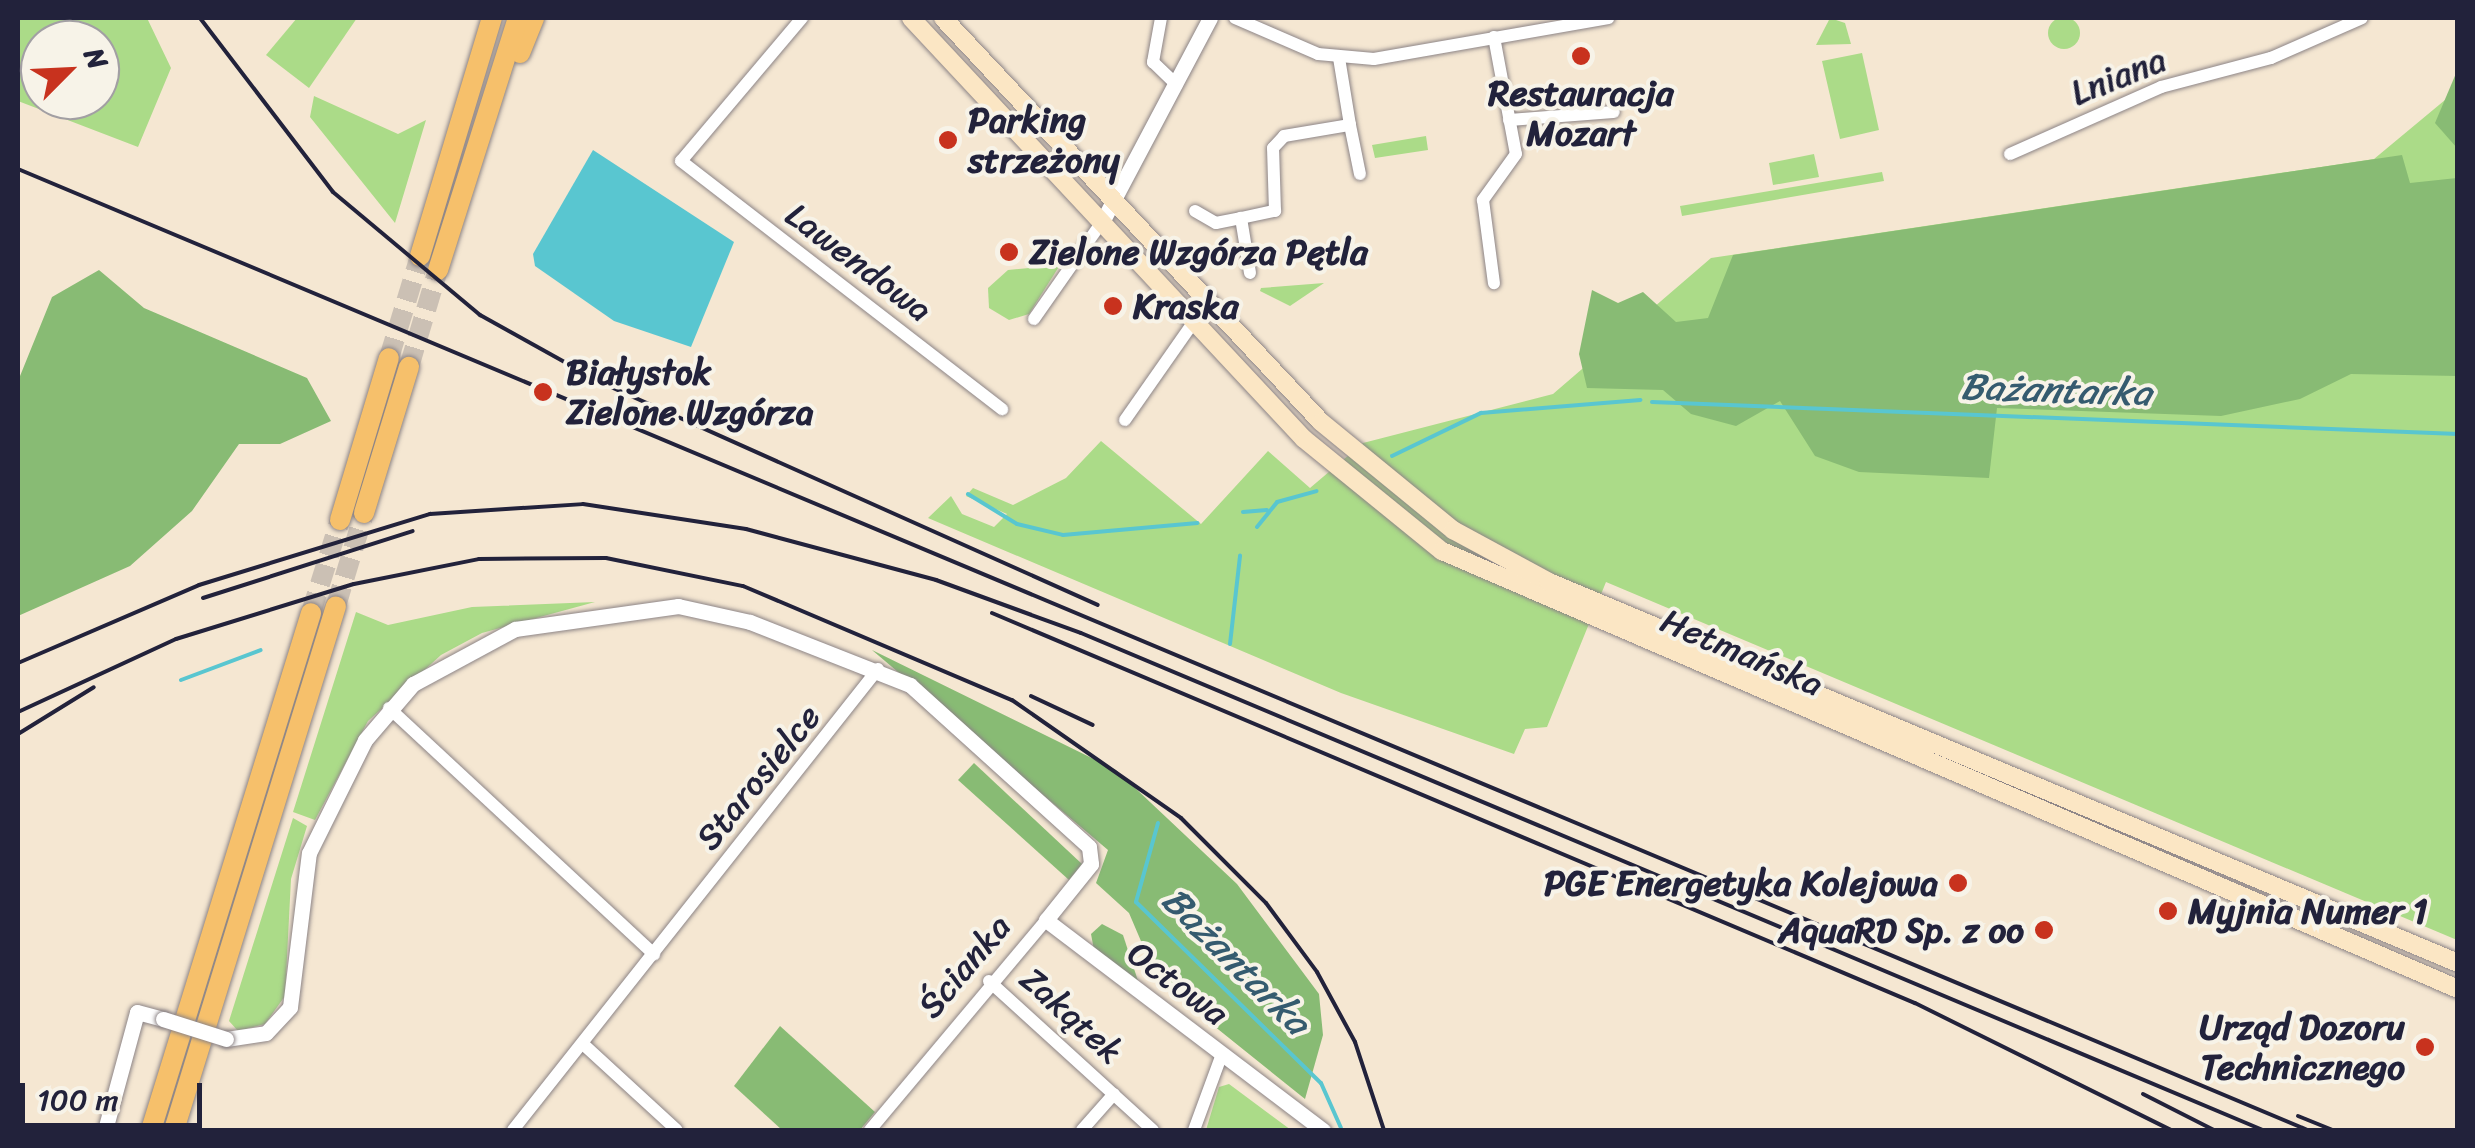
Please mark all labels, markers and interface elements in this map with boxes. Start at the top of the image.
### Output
north arrow [20,20,120,120]
street label: Lniana [2064,38,2172,114]
text: N [70,40,122,77]
marker: Restauracja Mozart [1570,45,1592,67]
place label: Restauracja Mozart [1488,72,1674,154]
place label: Parking strzeżony [968,99,1120,181]
marker: Parking strzeżony [937,129,959,151]
street label: Lawendowa [778,193,940,331]
place label: Zielone Wzgórza Pętla [1029,231,1368,273]
marker: Zielone Wzgórza Pętla [998,241,1020,263]
place label: Kraska [1133,285,1238,327]
marker: Kraska [1102,295,1124,317]
place label: Białystok Zielone Wzgórza [566,351,814,433]
water label: Bażantarka [1960,364,2152,416]
marker: Białystok Zielone Wzgórza [530,379,556,405]
street label: Hetmańska [1655,599,1829,705]
street label: Starosielce [687,696,829,858]
place label: PGE Energetyka Kolejowa [1544,862,1938,904]
marker: PGE Energetyka Kolejowa [1947,872,1969,894]
water label: Bażantarka [1152,877,1320,1045]
place label: Myjnia Numer 1 [2188,890,2428,932]
marker: Myjnia Numer 1 [2157,900,2179,922]
street label: Ścianka [909,906,1019,1026]
place label: AquaRD Sp. z oo [1775,909,2024,951]
marker: AquaRD Sp. z oo [2033,919,2055,941]
street label: Octowa [1119,932,1237,1034]
street label: Zakątek [1012,958,1132,1072]
place label: Urząd Dozoru Technicznego [2200,1006,2405,1088]
marker: Urząd Dozoru Technicznego [2414,1036,2436,1058]
scale bar [25,1063,208,1125]
text: 100 m [37,1073,119,1127]

